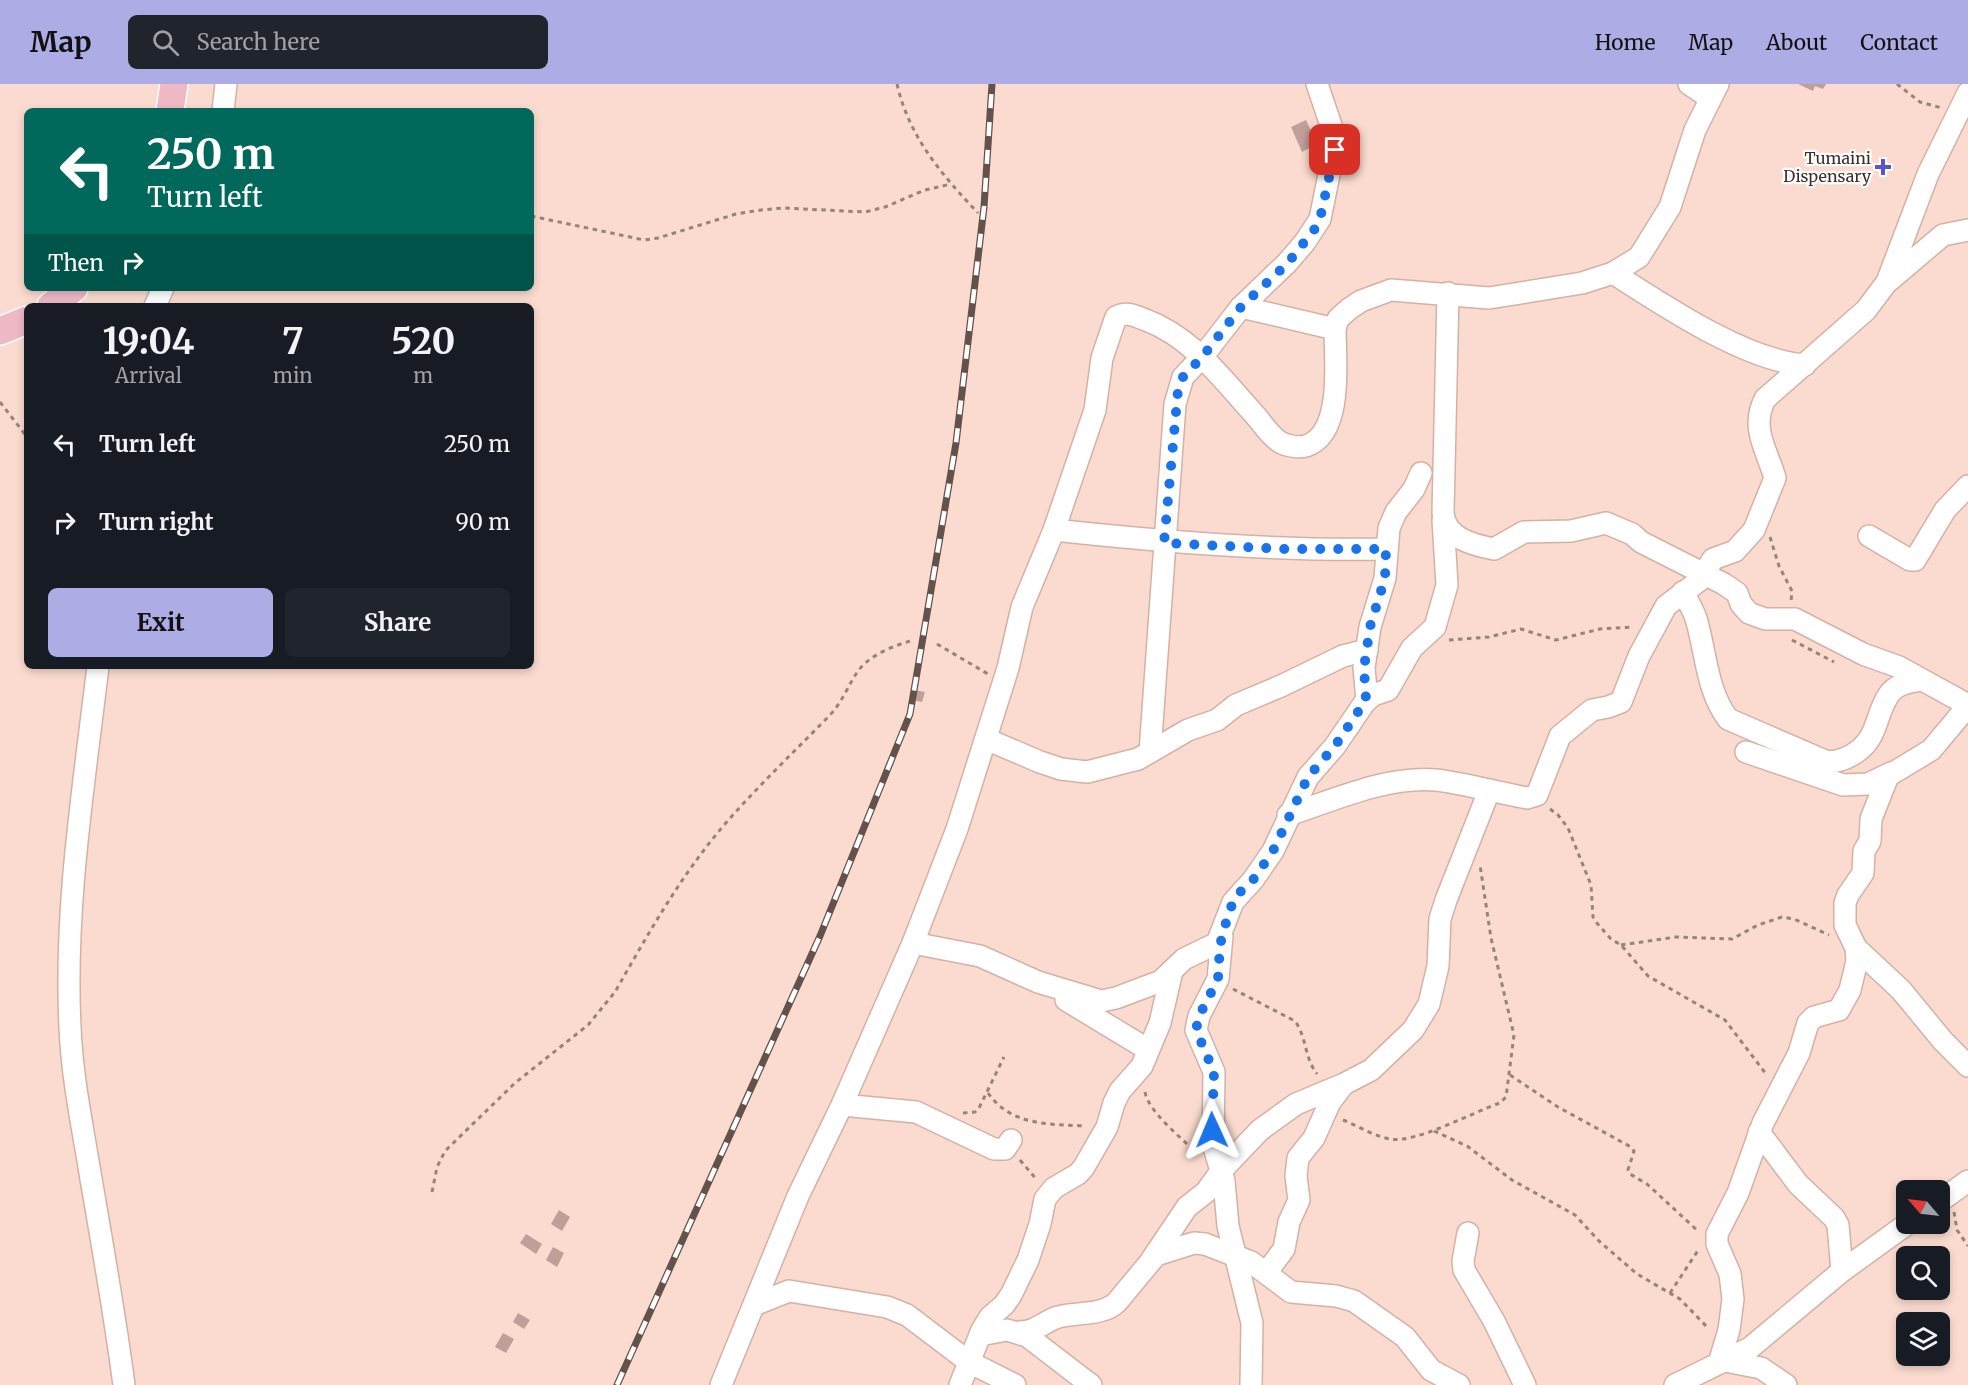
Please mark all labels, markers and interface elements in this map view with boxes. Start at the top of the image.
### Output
search box [128,15,548,69]
text: Map [30,24,92,60]
icon: search [149,26,182,59]
text: Search here [197,28,320,56]
text: Home [1595,29,1655,56]
text: Map [1688,29,1733,56]
text: About [1766,29,1827,56]
text: Contact [1860,29,1938,56]
pin [1309,124,1360,175]
text: 250 m [147,128,275,180]
icon: left [48,132,126,210]
icon: arrive [1318,133,1351,166]
place label: Tumaini Dispensary [1783,148,1872,186]
marker: Tumaini Dispensary [1876,160,1890,174]
text: Turn left [147,180,262,214]
icon: right [116,246,149,279]
text: Then [48,249,104,277]
text: 19:04 [103,319,194,364]
text: 7 [282,319,304,364]
text: 520 [391,319,455,364]
text: Arrival [115,363,182,388]
text: min [273,363,313,388]
text: m [413,363,433,388]
icon: left [48,428,81,461]
text: Turn left [99,430,196,458]
text: 250 m [444,430,510,458]
icon: right [48,506,81,539]
text: Turn right [99,508,213,536]
text: 90 m [455,508,510,536]
button: Exit [48,588,273,657]
button: Share [285,588,510,657]
position arrow [1180,1098,1244,1162]
north arrow [1896,1180,1950,1234]
map controls [1896,1180,1950,1366]
button: search [1896,1246,1950,1300]
button: layers [1896,1312,1950,1366]

